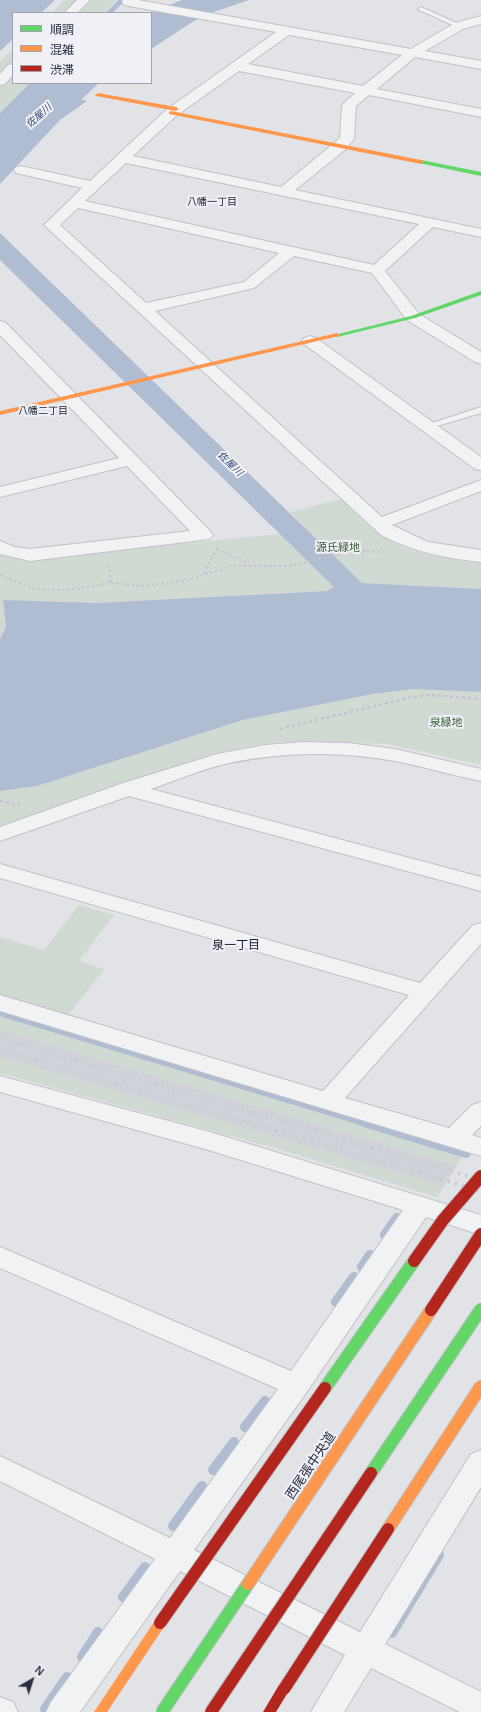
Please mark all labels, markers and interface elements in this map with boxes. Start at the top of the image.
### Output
legend [12,12,152,84]
text: 順調 [50,23,74,37]
text: 混雑 [50,43,74,57]
text: 渋滞 [50,63,74,77]
water label: 佐屋川 [24,102,54,130]
district label: 八幡一丁目 [187,196,237,208]
district label: 八幡二丁目 [18,405,68,417]
water label: 佐屋川 [215,449,245,479]
park label: 源氏緑地 [316,541,360,555]
park label: 泉緑地 [430,716,462,730]
district label: 泉一丁目 [212,939,260,953]
street label: 西尾張中央道 [283,1429,339,1503]
north arrow [12,1660,52,1700]
text: N [33,1664,46,1678]

